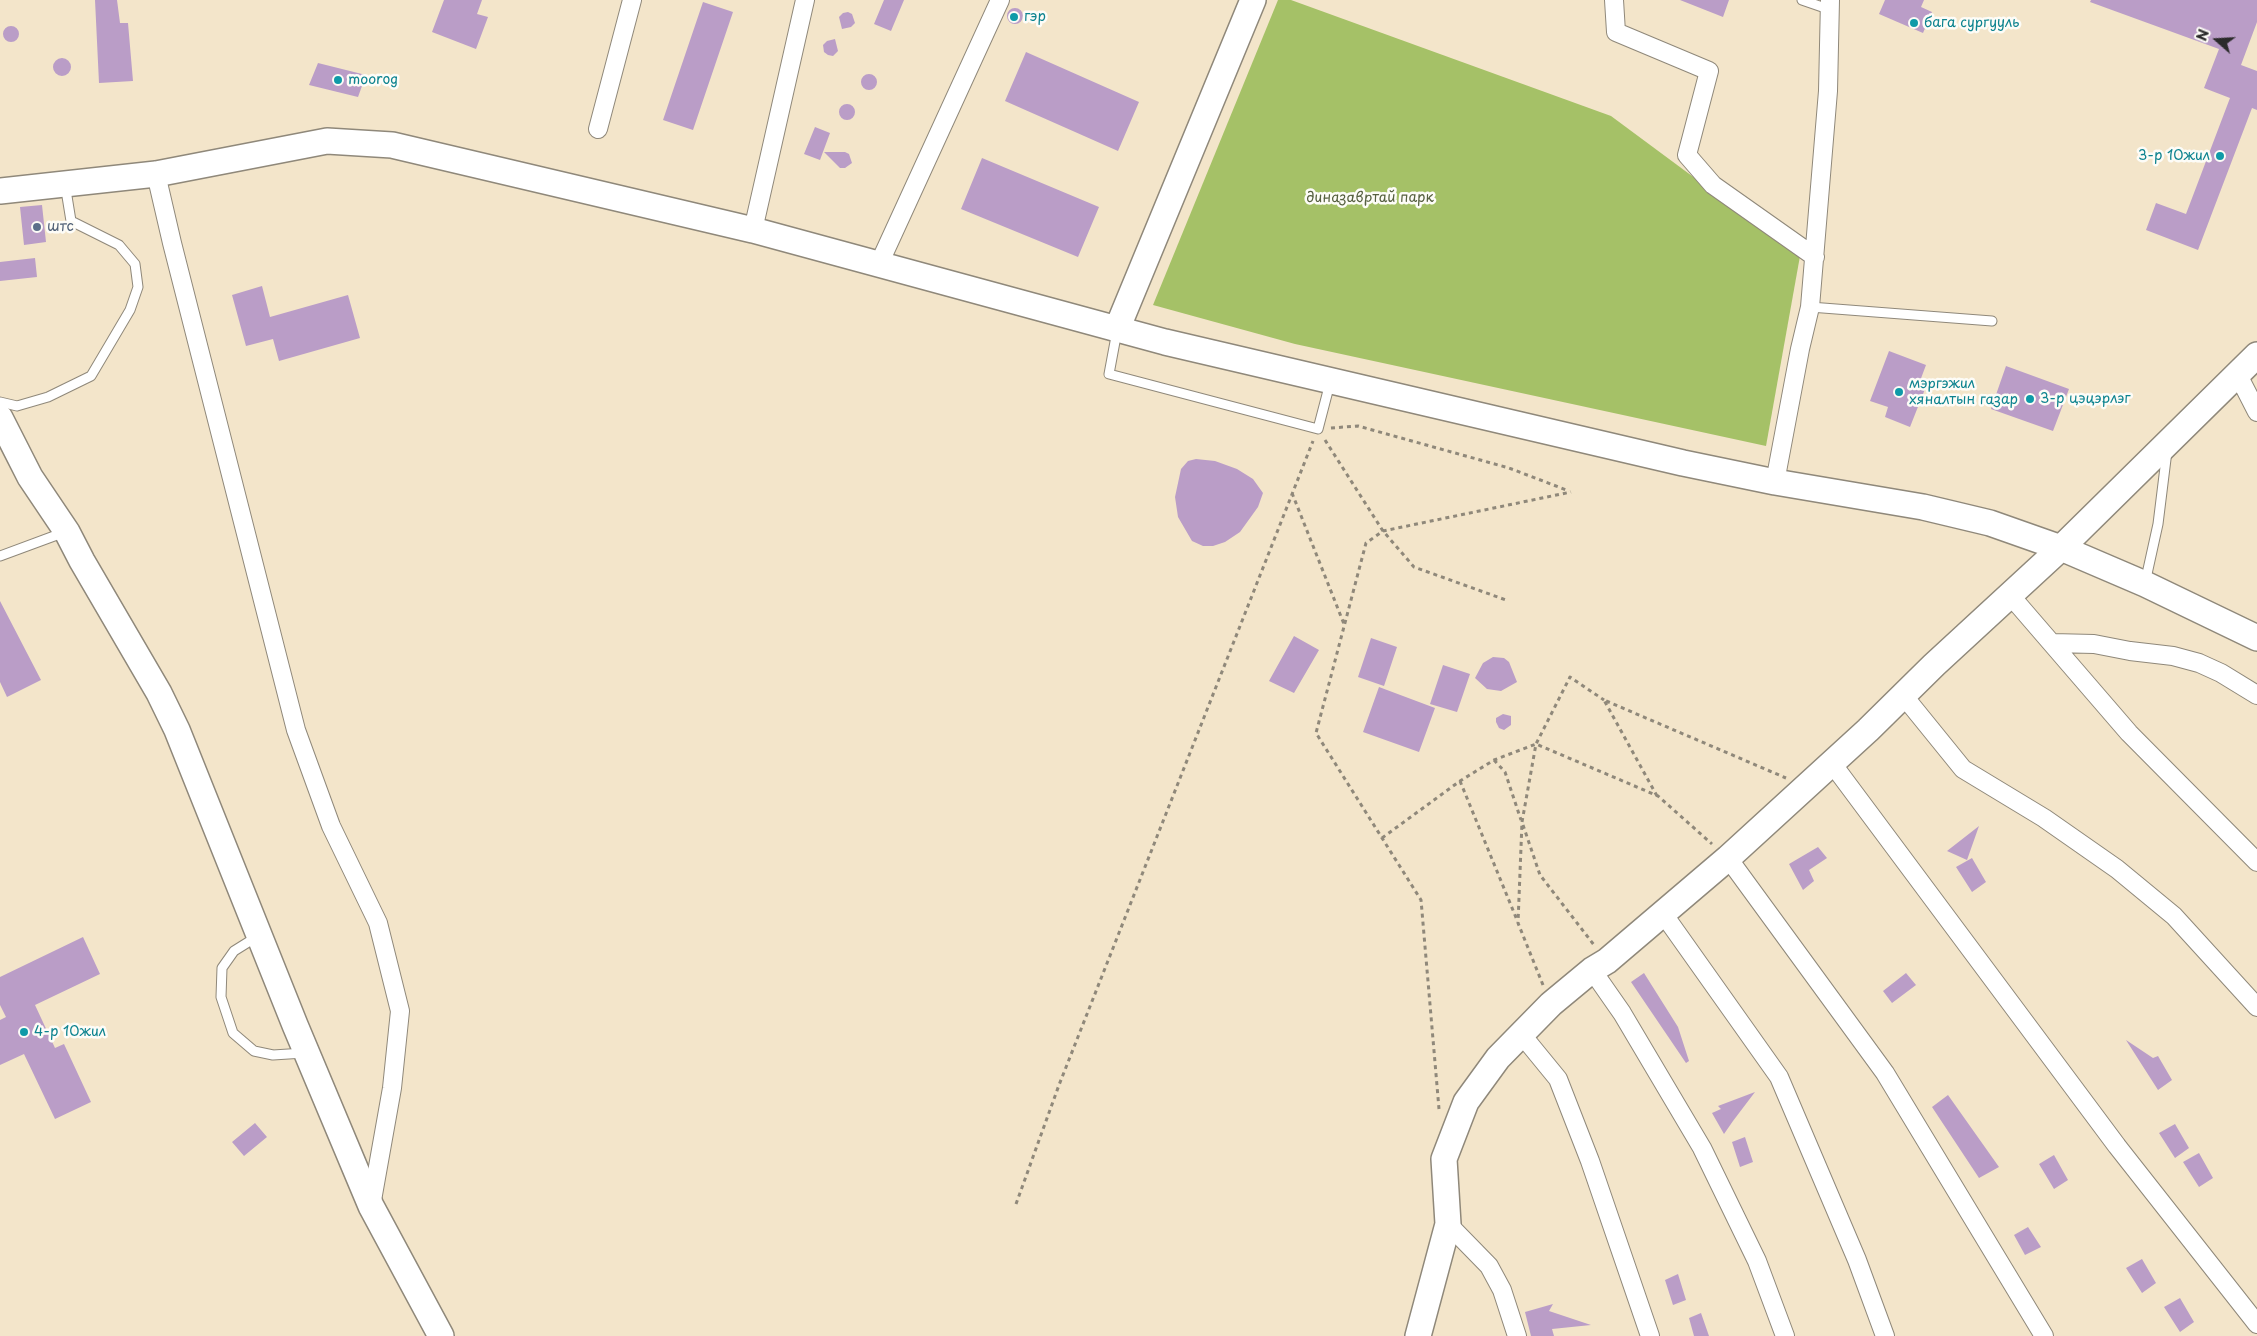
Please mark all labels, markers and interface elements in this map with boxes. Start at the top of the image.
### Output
place label: гэр [1024,9,1046,25]
marker: гэр [1008,11,1020,23]
place label: бага сургууль [1924,15,2019,31]
north arrow [2192,15,2242,65]
marker: бага сургууль [1908,17,1920,29]
text: N [2191,26,2214,44]
place label: moorog [348,72,398,88]
marker: moorog [332,74,344,86]
place label: 3-р 10жил [2138,148,2210,164]
marker: 3-р 10жил [2214,150,2226,162]
park label: диназавртай парк [1306,190,1434,206]
place label: штс [47,219,74,235]
marker: штс [31,221,43,233]
place label: мэргэжил хяналтын газар [1909,376,2018,408]
marker: мэргэжил хяналтын газар [1893,386,1905,398]
place label: 3-р цэцэрлэг [2040,391,2130,407]
marker: 3-р цэцэрлэг [2024,393,2036,405]
place label: 4-р 10жил [34,1024,106,1040]
marker: 4-р 10жил [18,1026,30,1038]

